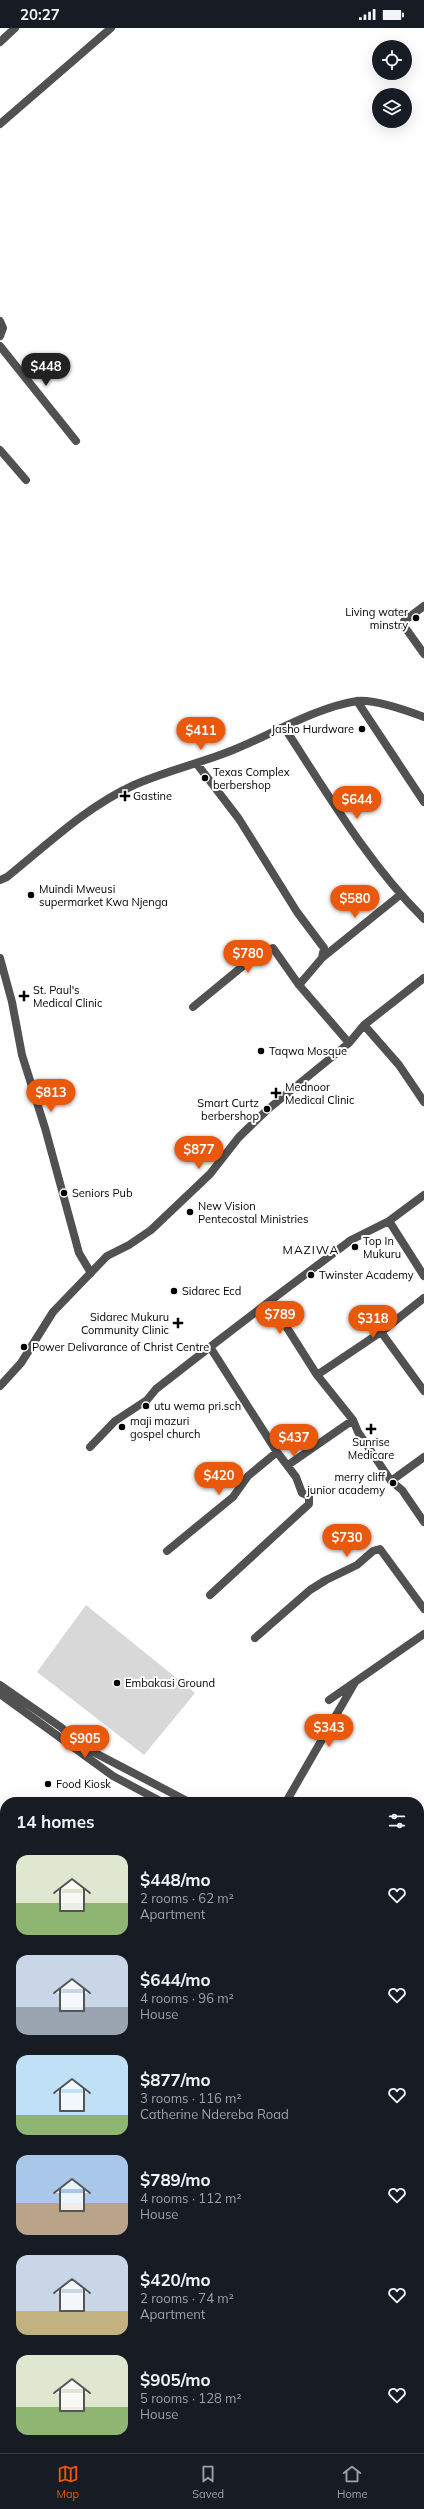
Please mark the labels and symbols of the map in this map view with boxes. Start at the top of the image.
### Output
pin: $448 [22,353,70,387]
place label: Living water minstry [345,605,408,632]
marker: Living water minstry [411,613,421,623]
pin: $411 [177,717,225,751]
place label: Jasho Hurdware [271,722,354,736]
marker: Jasho Hurdware [357,724,367,734]
place label: Texas Complex berbershop [213,765,290,792]
marker: Texas Complex berbershop [200,773,210,783]
pin: $644 [333,786,381,820]
place label: Gastine [133,789,172,803]
marker: Gastine [120,791,130,801]
place label: Muindi Mweusi supermarket Kwa Njenga [39,882,168,909]
pin: $580 [331,885,379,919]
marker: Muindi Mweusi supermarket Kwa Njenga [26,890,36,900]
pin: $780 [224,940,272,974]
place label: St. Paul's Medical Clinic [33,983,103,1010]
marker: St. Paul's Medical Clinic [18,990,30,1002]
place label: Taqwa Mosque [269,1044,347,1058]
marker: Taqwa Mosque [256,1046,266,1056]
pin: $813 [27,1079,75,1113]
place label: Mednoor Medical Clinic [285,1080,355,1107]
marker: Mednoor Medical Clinic [270,1087,282,1099]
place label: Smart Curtz berbershop [197,1096,259,1123]
marker: Smart Curtz berbershop [262,1104,272,1114]
pin: $877 [175,1136,223,1170]
place label: Seniors Pub [72,1186,133,1200]
marker: Seniors Pub [59,1188,69,1198]
place label: New Vision Pentecostal Ministries [198,1199,309,1226]
marker: New Vision Pentecostal Ministries [185,1207,195,1217]
place label: Top In Mukuru [363,1234,401,1261]
district label: MAZIWA [283,1242,339,1257]
marker: Top In Mukuru [350,1242,360,1252]
place label: Twinster Academy [319,1268,414,1282]
marker: Twinster Academy [306,1270,316,1280]
place label: Sidarec Ecd [182,1284,241,1298]
marker: Sidarec Ecd [169,1286,179,1296]
pin: $789 [256,1301,304,1335]
pin: $318 [349,1305,397,1339]
place label: Sidarec Mukuru Community Clinic [81,1310,170,1337]
marker: Sidarec Mukuru Community Clinic [172,1317,184,1329]
place label: Power Delivarance of Christ Centre [32,1340,209,1354]
marker: Power Delivarance of Christ Centre [19,1342,29,1352]
place label: utu wema pri.sch [154,1399,241,1413]
marker: utu wema pri.sch [141,1401,151,1411]
place label: maji mazuri gospel church [130,1414,201,1441]
marker: maji mazuri gospel church [117,1422,127,1432]
pin: $437 [270,1424,318,1458]
marker: Sunrise Medicare [366,1424,376,1434]
place label: Sunrise Medicare [348,1435,394,1462]
pin: $420 [195,1462,243,1496]
place label: merry cliff junior academy [306,1470,385,1497]
marker: merry cliff junior academy [388,1478,398,1488]
pin: $730 [323,1524,371,1558]
place label: Embakasi Ground [125,1676,215,1690]
marker: Embakasi Ground [112,1678,122,1688]
pin: $343 [305,1714,353,1748]
pin: $905 [61,1725,109,1759]
place label: Food Kiosk [56,1777,111,1791]
marker: Food Kiosk [43,1779,53,1789]

